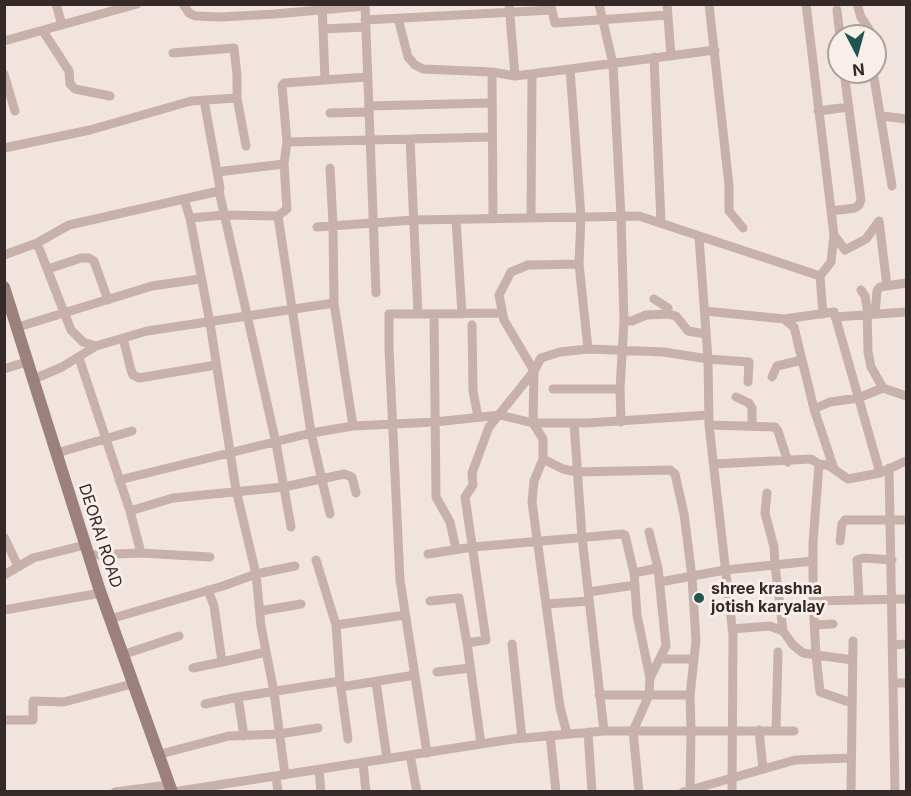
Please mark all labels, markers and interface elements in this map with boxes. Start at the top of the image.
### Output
north arrow [827,24,887,84]
text: N [852,59,866,80]
street label: DEORAI ROAD [74,482,126,590]
place label: shree krashna jotish karyalay [711,579,825,617]
marker: shree krashna jotish karyalay [692,591,706,605]

